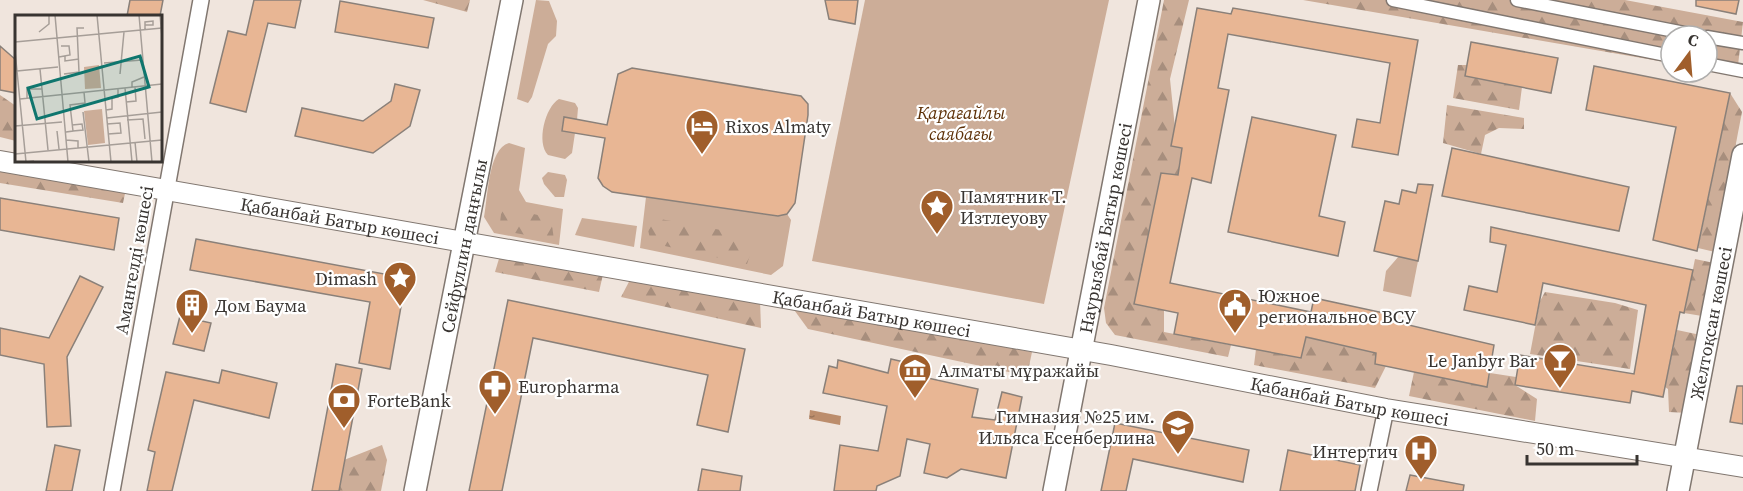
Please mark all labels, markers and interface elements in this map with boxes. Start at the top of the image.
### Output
inset map [15,15,162,162]
north arrow [1659,24,1719,84]
text: С [1685,28,1701,52]
park label: Қарағайлы саябағы [916,100,1006,146]
hotel icon: Rixos Almaty [684,108,720,155]
place label: Rixos Almaty [725,114,832,139]
street label: Наурызбай Батыр көшесі [1072,120,1138,335]
street label: Сейфуллин даңғылы [434,156,493,335]
street label: Амангелді көшесі [109,184,159,336]
place label: Памятник Т. Изтлеуову [960,184,1067,230]
place icon: Памятник Т. Изтлеуову [919,188,955,235]
street label: Қабанбай Батыр көшесі [239,191,441,250]
street label: Желтоқсан көшесі [1683,244,1738,402]
place icon: Dimash [382,260,418,307]
place label: Dimash [315,266,377,291]
place label: Южное региональное ВСУ [1258,283,1416,329]
street label: Қабанбай Батыр көшесі [771,284,973,343]
building icon: Дом Баума [174,287,210,334]
public building icon: Южное региональное ВСУ [1217,287,1253,334]
place label: Дом Баума [215,293,307,318]
bar icon: Le Janbyr Bar [1542,342,1578,389]
place label: Le Janbyr Bar [1427,348,1537,373]
museum icon: Алматы мұражайы [897,352,933,399]
place label: Алматы мұражайы [938,358,1099,383]
pharmacy icon: Europharma [477,368,513,415]
street label: Қабанбай Батыр көшесі [1249,370,1451,432]
place label: Europharma [518,374,620,399]
bank icon: ForteBank [326,382,362,429]
place label: ForteBank [367,388,451,413]
place label: Гимназия №25 им. Ильяса Есенберлина [978,404,1156,450]
school or university icon: Гимназия №25 им. Ильяса Есенберлина [1160,408,1196,455]
scale bar [1527,428,1636,466]
hospital icon: Интертич [1403,433,1439,480]
text: 50 m [1536,436,1574,461]
place label: Интертич [1312,439,1398,464]

